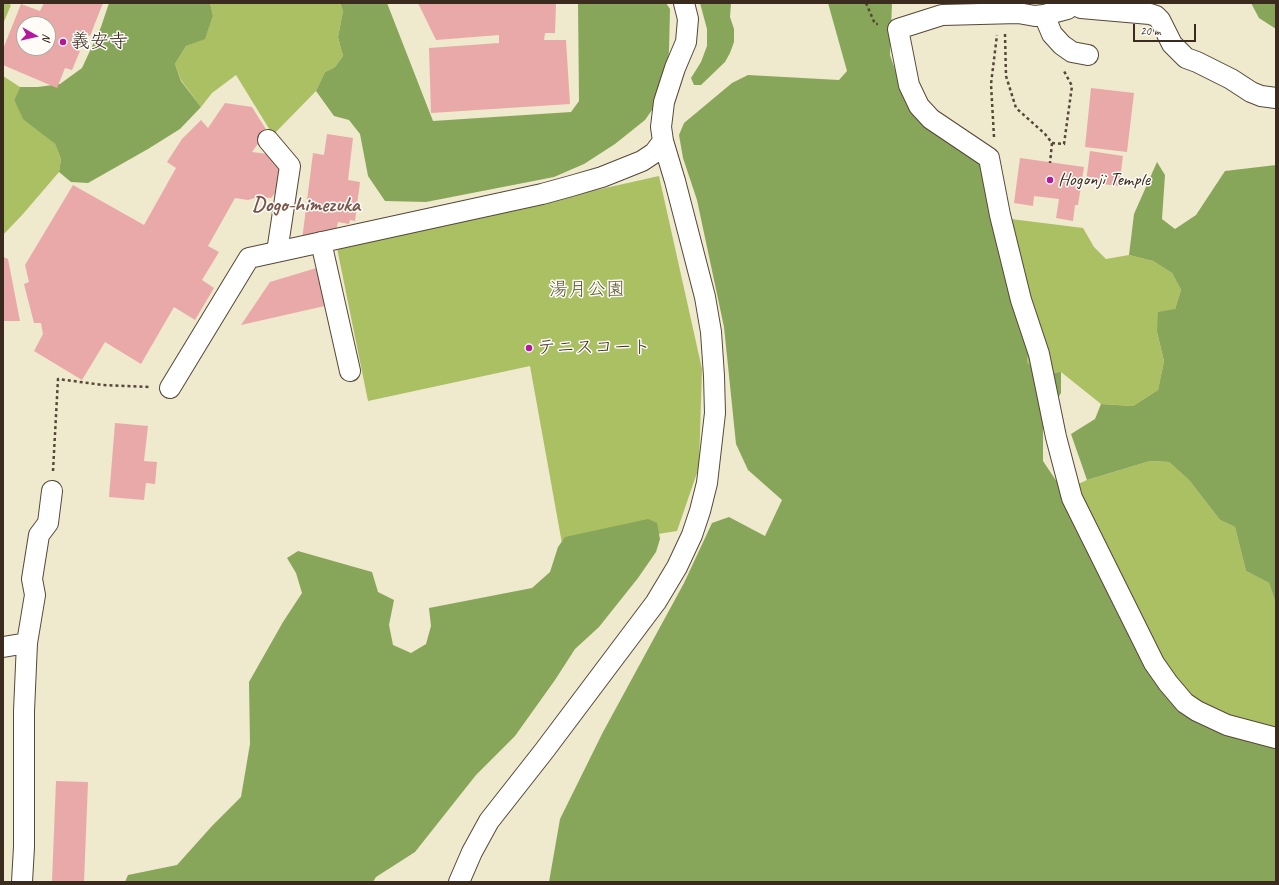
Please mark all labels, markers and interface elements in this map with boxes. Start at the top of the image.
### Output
north arrow [16,16,56,56]
scale bar [1135,16,1198,42]
text: 20 m [1140,23,1160,39]
place label: 義安寺 [71,31,128,53]
text: N [39,33,54,42]
marker: 義安寺 [58,37,68,47]
place label: Hogonji Temple [1058,169,1150,191]
marker: Hogonji Temple [1045,175,1055,185]
district label: Dogo-himezuka [252,192,360,218]
park label: 湯月公園 [549,279,625,301]
place label: テニスコート [537,337,651,359]
marker: テニスコート [524,343,534,353]

